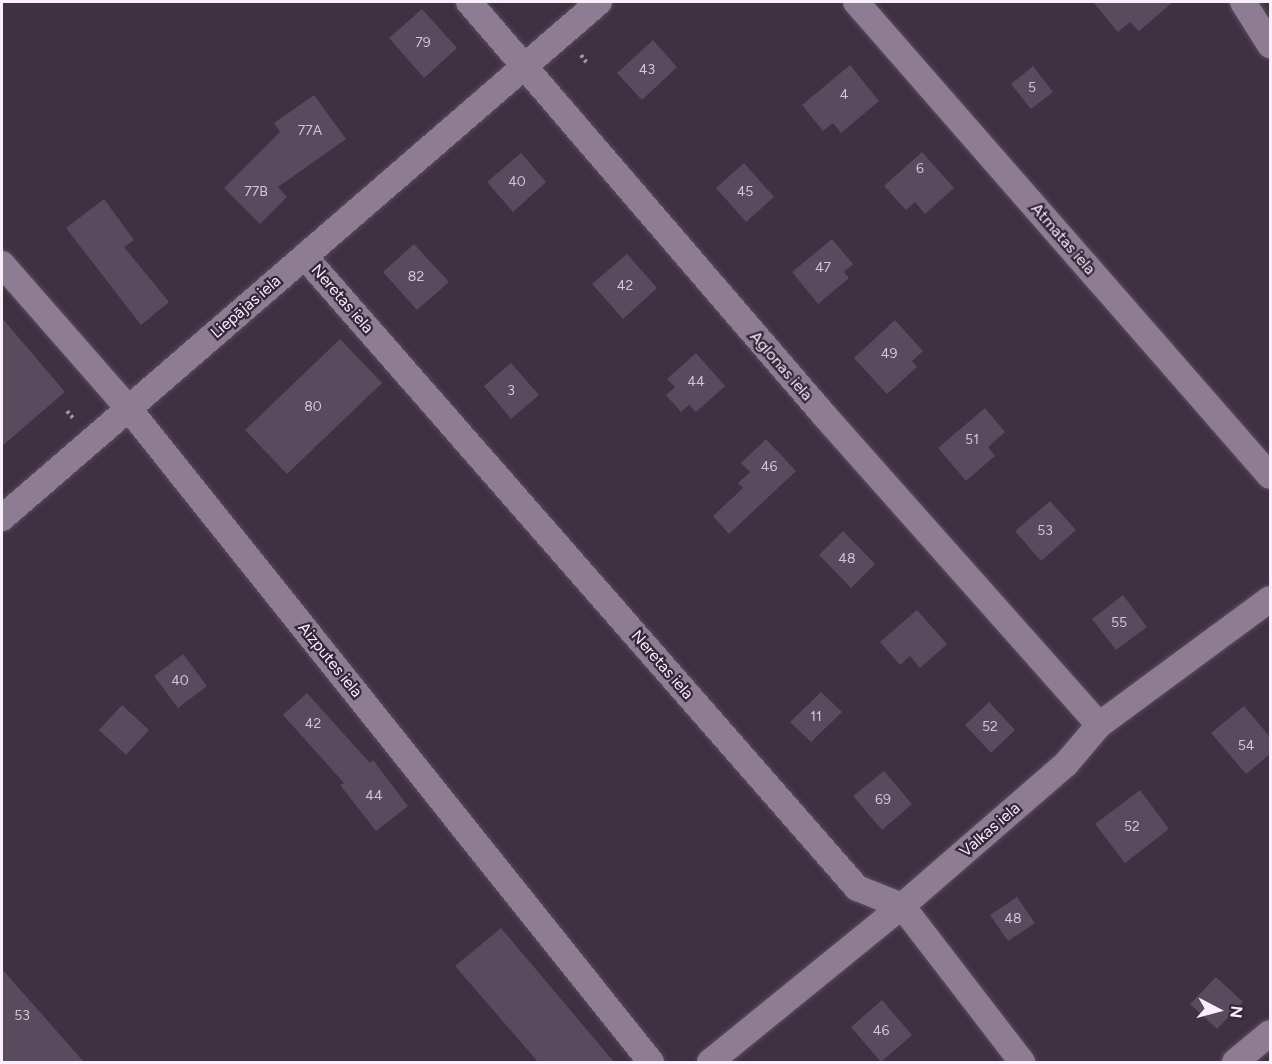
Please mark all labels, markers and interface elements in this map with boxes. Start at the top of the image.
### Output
house number: 79 [415,35,431,51]
house number: 43 [639,62,655,78]
house number: 5 [1028,80,1036,96]
house number: 4 [840,87,848,103]
house number: 77A [298,123,322,139]
house number: 6 [916,161,924,177]
house number: 40 [508,174,526,190]
house number: 77B [244,184,268,200]
house number: 45 [737,184,753,200]
street label: Atmatas iela [1027,199,1099,279]
house number: 47 [815,260,831,276]
street label: Neretas iela [307,261,377,337]
house number: 82 [408,269,424,285]
street label: Liepājas iela [207,271,285,343]
house number: 42 [617,278,633,294]
street label: Aglonas iela [746,327,816,405]
house number: 49 [881,346,897,362]
house number: 44 [687,374,705,390]
house number: 3 [507,383,515,399]
house number: 80 [304,399,322,415]
house number: 51 [965,432,979,448]
house number: 46 [761,459,777,475]
house number: 53 [1037,523,1053,539]
house number: 48 [838,551,856,567]
house number: 55 [1111,615,1127,631]
street label: Aizputes iela [294,619,366,701]
street label: Neretas iela [627,627,697,703]
house number: 40 [171,673,189,689]
house number: 11 [810,709,822,725]
house number: 42 [305,716,321,732]
house number: 52 [982,719,998,735]
house number: 54 [1238,738,1254,754]
house number: 44 [365,788,383,804]
house number: 69 [875,792,891,808]
street label: Valkas iela [956,799,1024,861]
house number: 52 [1124,819,1140,835]
house number: 48 [1004,911,1022,927]
north arrow [1188,980,1248,1040]
text: N [1226,1005,1246,1019]
house number: 53 [14,1008,30,1024]
house number: 46 [873,1023,889,1039]

